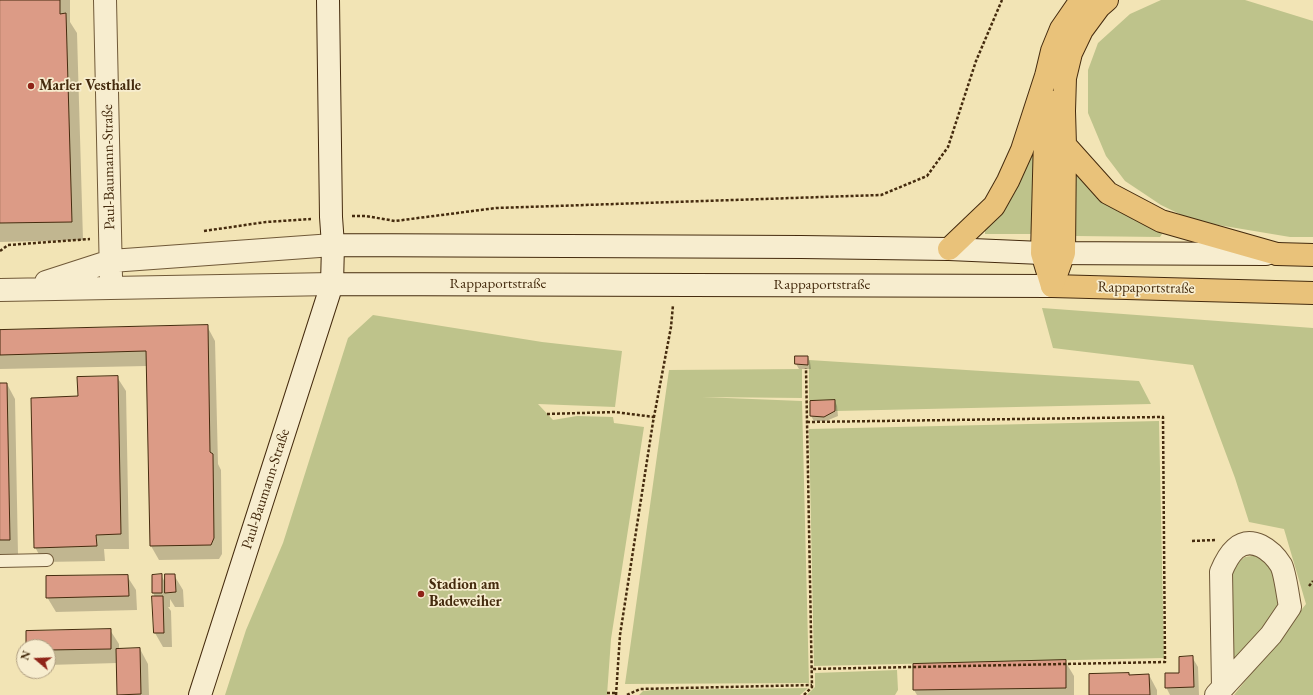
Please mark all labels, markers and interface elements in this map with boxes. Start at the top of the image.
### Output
place label: Marler Vesthalle [39,77,141,95]
marker: Marler Vesthalle [26,81,36,91]
street label: Paul-Baumann-Straße [99,104,119,230]
street label: Rappaportstraße [450,275,546,293]
street label: Rappaportstraße [774,276,870,294]
street label: Rappaportstraße [1097,278,1195,298]
street label: Paul-Baumann-Straße [238,427,294,551]
place label: Stadion am Badeweiher [429,576,502,611]
marker: Stadion am Badeweiher [416,589,426,599]
north arrow [16,639,56,679]
text: N [18,649,34,662]

